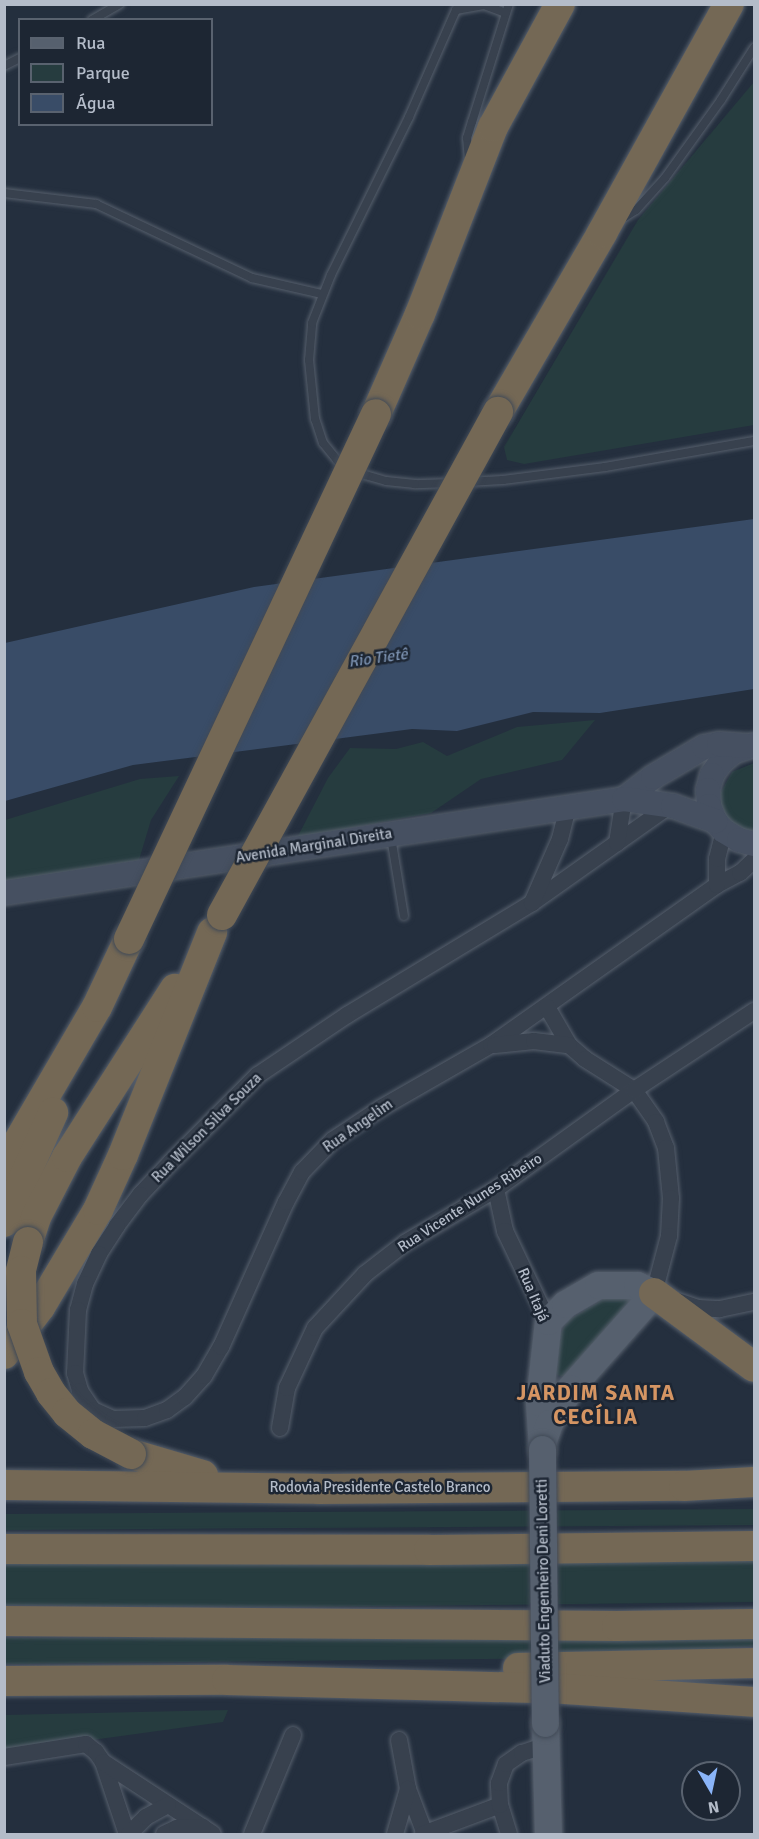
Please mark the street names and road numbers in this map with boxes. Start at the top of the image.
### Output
street label: Avenida Marginal Direita [235,825,393,867]
street label: Rua Wilson Silva Souza [148,1069,266,1187]
street label: Rua Angelim [320,1095,396,1157]
street label: Rua Vicente Nunes Ribeiro [394,1150,546,1256]
street label: Rua Itajá [514,1265,552,1325]
street label: Rodovia Presidente Castelo Branco [270,1479,490,1497]
street label: Viaduto Engenheiro Deni Loretti [533,1479,555,1683]

